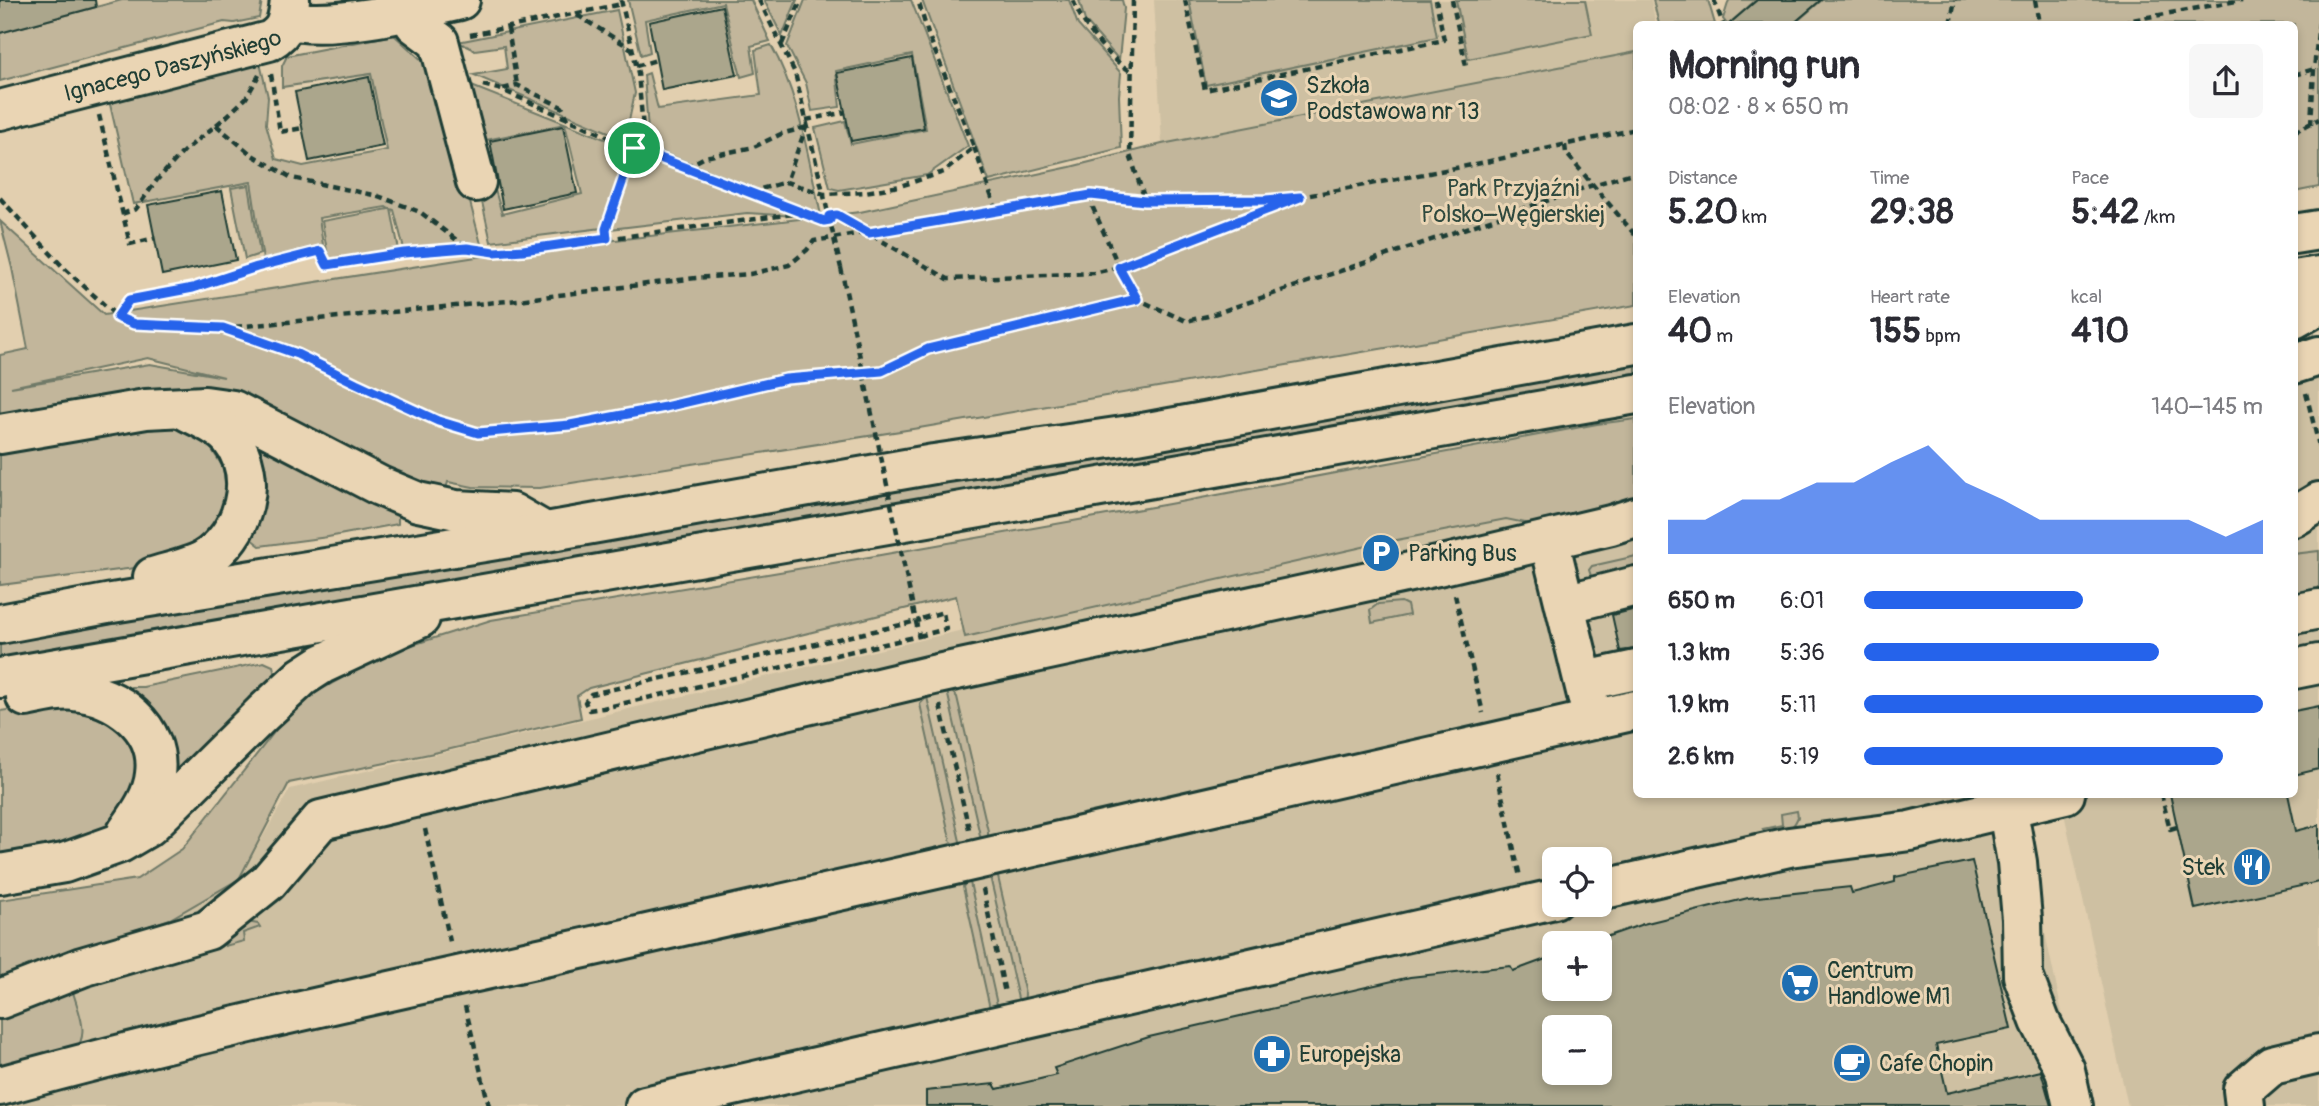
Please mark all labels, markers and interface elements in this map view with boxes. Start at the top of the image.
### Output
street label: Ignacego Daszyńskiego [61,23,288,108]
text: Morning run [1668,42,1860,90]
button: share [2189,44,2263,118]
place label: Szkoła Podstawowa nr 13 [1306,71,1480,126]
school or university icon: Szkoła Podstawowa nr 13 [1258,77,1300,119]
text: 08:02 · 8 × 650 m [1668,92,1849,121]
pin [604,118,664,178]
icon: arrive [615,129,653,167]
text: Distance [1668,166,1737,190]
text: Time [1870,166,1909,190]
text: Pace [2071,166,2109,190]
park label: Park Przyjaźni Polsko–Węgierskiej [1421,174,1605,229]
text: 5.20 [1668,190,1738,234]
text: 29:38 [1870,190,1954,234]
text: 5:42 [2071,190,2140,234]
text: km [1738,205,1767,229]
text: /km [2140,205,2175,229]
text: Elevation [1668,285,1740,309]
text: Heart rate [1870,285,1950,309]
text: kcal [2071,285,2102,309]
text: 40 [1668,309,1712,353]
text: 155 [1870,309,1921,353]
text: 410 [2071,309,2129,353]
text: m [1712,324,1733,348]
text: bpm [1921,324,1961,348]
text: Elevation [1668,392,1756,421]
text: 140–145 m [2151,392,2263,421]
parking icon: Parking Bus [1360,532,1402,574]
place label: Parking Bus [1408,539,1517,568]
text: 650 m [1668,586,1735,615]
text: 6:01 [1780,586,1824,615]
text: 1.3 km [1668,638,1730,667]
text: 5:36 [1780,638,1825,667]
text: 1.9 km [1668,690,1729,719]
text: 5:11 [1780,690,1817,719]
text: 2.6 km [1668,742,1734,771]
text: 5:19 [1780,742,1819,771]
restaurant icon: Stek [2231,846,2273,888]
map controls [1542,847,1612,1085]
button: locate [1542,847,1612,917]
place label: Stek [2181,853,2225,882]
button: + [1542,931,1612,1001]
place label: Centrum Handlowe M1 [1827,956,1951,1011]
supermarket icon: Centrum Handlowe M1 [1779,962,1821,1004]
button: − [1542,1015,1612,1085]
pharmacy icon: Europejska [1251,1033,1293,1075]
place label: Europejska [1299,1040,1401,1069]
cafe icon: Cafe Chopin [1831,1042,1873,1084]
place label: Cafe Chopin [1879,1049,1993,1078]

